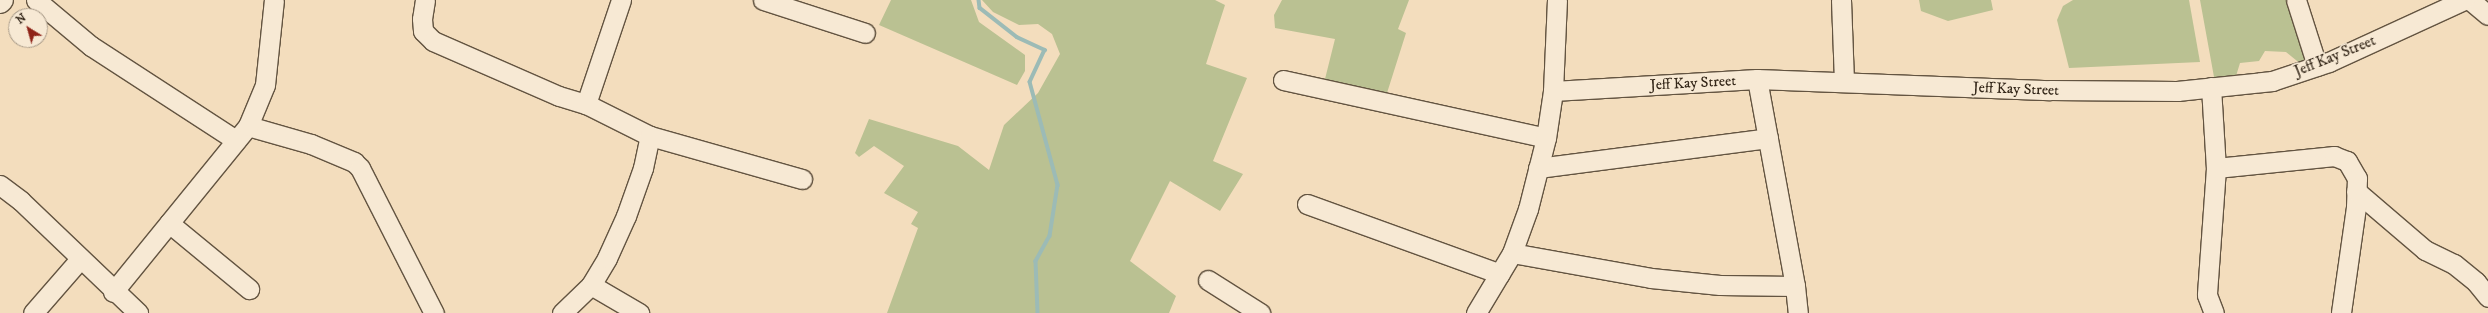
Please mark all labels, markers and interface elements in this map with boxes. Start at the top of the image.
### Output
north arrow [8,8,48,48]
text: N [14,11,29,28]
street label: Jeff Kay Street [2292,32,2378,80]
street label: Jeff Kay Street [1650,72,1736,94]
street label: Jeff Kay Street [1973,79,2059,99]

